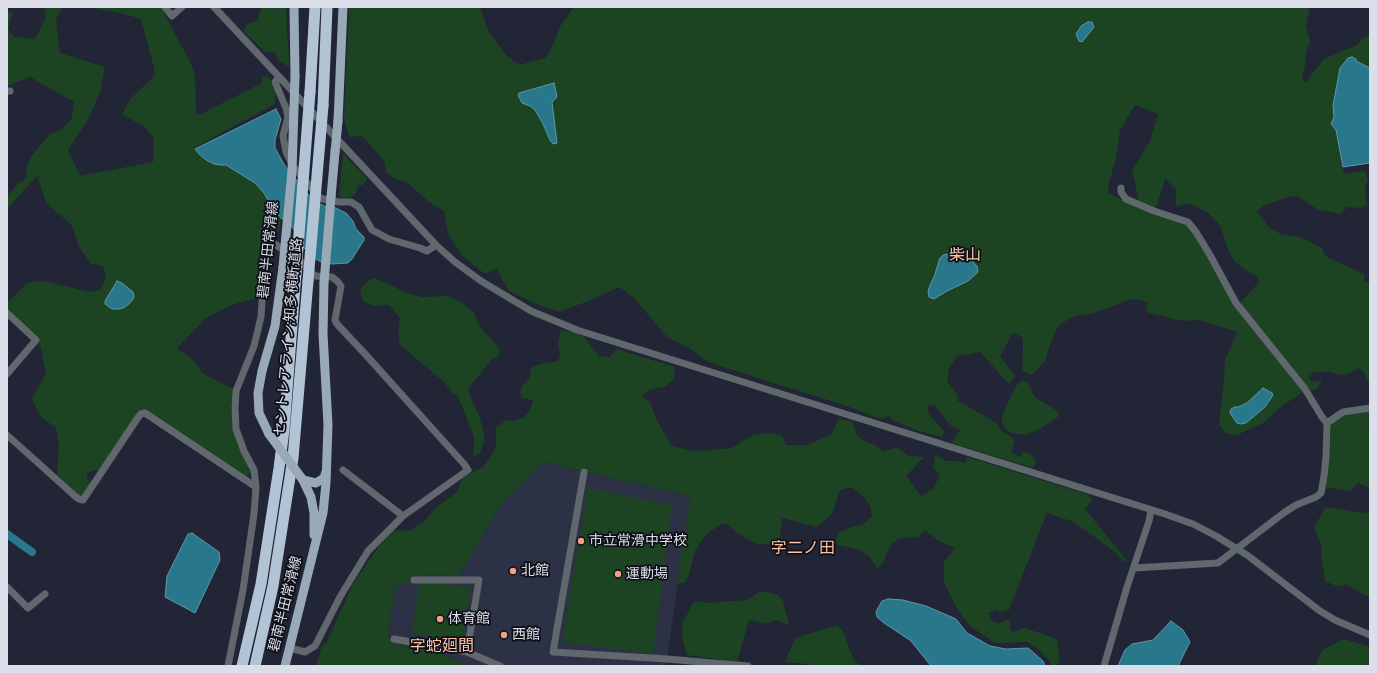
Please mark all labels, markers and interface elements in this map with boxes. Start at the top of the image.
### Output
street label: 碧南半田常滑線 [256,200,282,300]
street label: セントレアライン;知多横断道路 [272,237,306,437]
district label: 柴山 [949,246,981,266]
place label: 市立常滑中学校 [589,533,687,549]
marker: 市立常滑中学校 [576,536,586,546]
district label: 字二ノ田 [771,539,835,559]
street label: 碧南半田常滑線 [266,554,306,654]
place label: 北館 [521,563,549,579]
marker: 北館 [508,566,518,576]
place label: 運動場 [626,566,668,582]
marker: 運動場 [613,569,623,579]
place label: 体育館 [448,611,490,627]
marker: 体育館 [435,614,445,624]
place label: 西館 [512,627,540,643]
marker: 西館 [499,630,509,640]
district label: 字蛇廻間 [410,637,474,657]

